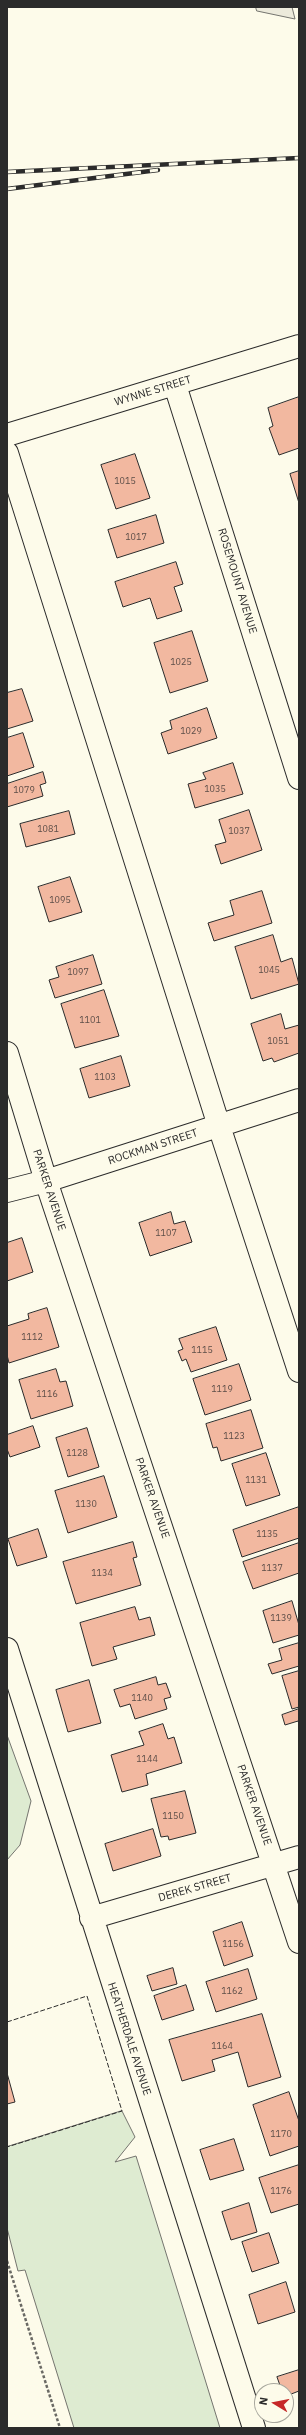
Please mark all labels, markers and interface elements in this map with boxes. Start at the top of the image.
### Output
street label: WYNNE STREET [113,373,193,409]
house number: 1015 [114,476,136,486]
street label: ROSEMOUNT AVENUE [215,527,259,635]
house number: 1017 [125,532,147,542]
house number: 1025 [170,657,192,667]
house number: 1029 [180,726,202,736]
house number: 1035 [204,784,226,794]
house number: 1079 [13,785,35,795]
house number: 1081 [37,824,59,834]
house number: 1037 [228,826,250,836]
house number: 1095 [49,895,71,905]
house number: 1045 [258,965,280,975]
house number: 1097 [67,967,89,977]
house number: 1101 [79,1015,101,1025]
house number: 1051 [267,1036,289,1046]
house number: 1103 [94,1072,116,1082]
street label: ROCKMAN STREET [106,1126,200,1168]
street label: PARKER AVENUE [30,1148,68,1232]
house number: 1107 [155,1228,177,1238]
house number: 1112 [21,1332,43,1342]
house number: 1115 [191,1345,213,1355]
house number: 1119 [211,1384,233,1394]
house number: 1116 [36,1389,58,1399]
house number: 1123 [223,1431,245,1441]
house number: 1128 [66,1448,88,1458]
street label: PARKER AVENUE [132,1456,172,1540]
house number: 1131 [245,1475,267,1485]
house number: 1130 [75,1499,97,1509]
house number: 1135 [256,1529,278,1539]
house number: 1137 [261,1563,283,1573]
house number: 1134 [91,1568,113,1578]
house number: 1139 [270,1613,292,1623]
house number: 1140 [131,1693,153,1703]
house number: 1144 [136,1754,158,1764]
street label: PARKER AVENUE [234,1763,274,1847]
house number: 1150 [162,1811,184,1821]
street label: DEREK STREET [157,1871,233,1905]
house number: 1156 [222,1939,244,1949]
street label: HEATHERDALE AVENUE [104,1981,154,2097]
house number: 1162 [221,1986,243,1996]
house number: 1164 [211,2041,233,2051]
house number: 1170 [270,2129,292,2139]
house number: 1176 [270,2186,292,2196]
north arrow [254,2383,294,2423]
text: N [256,2396,271,2406]

